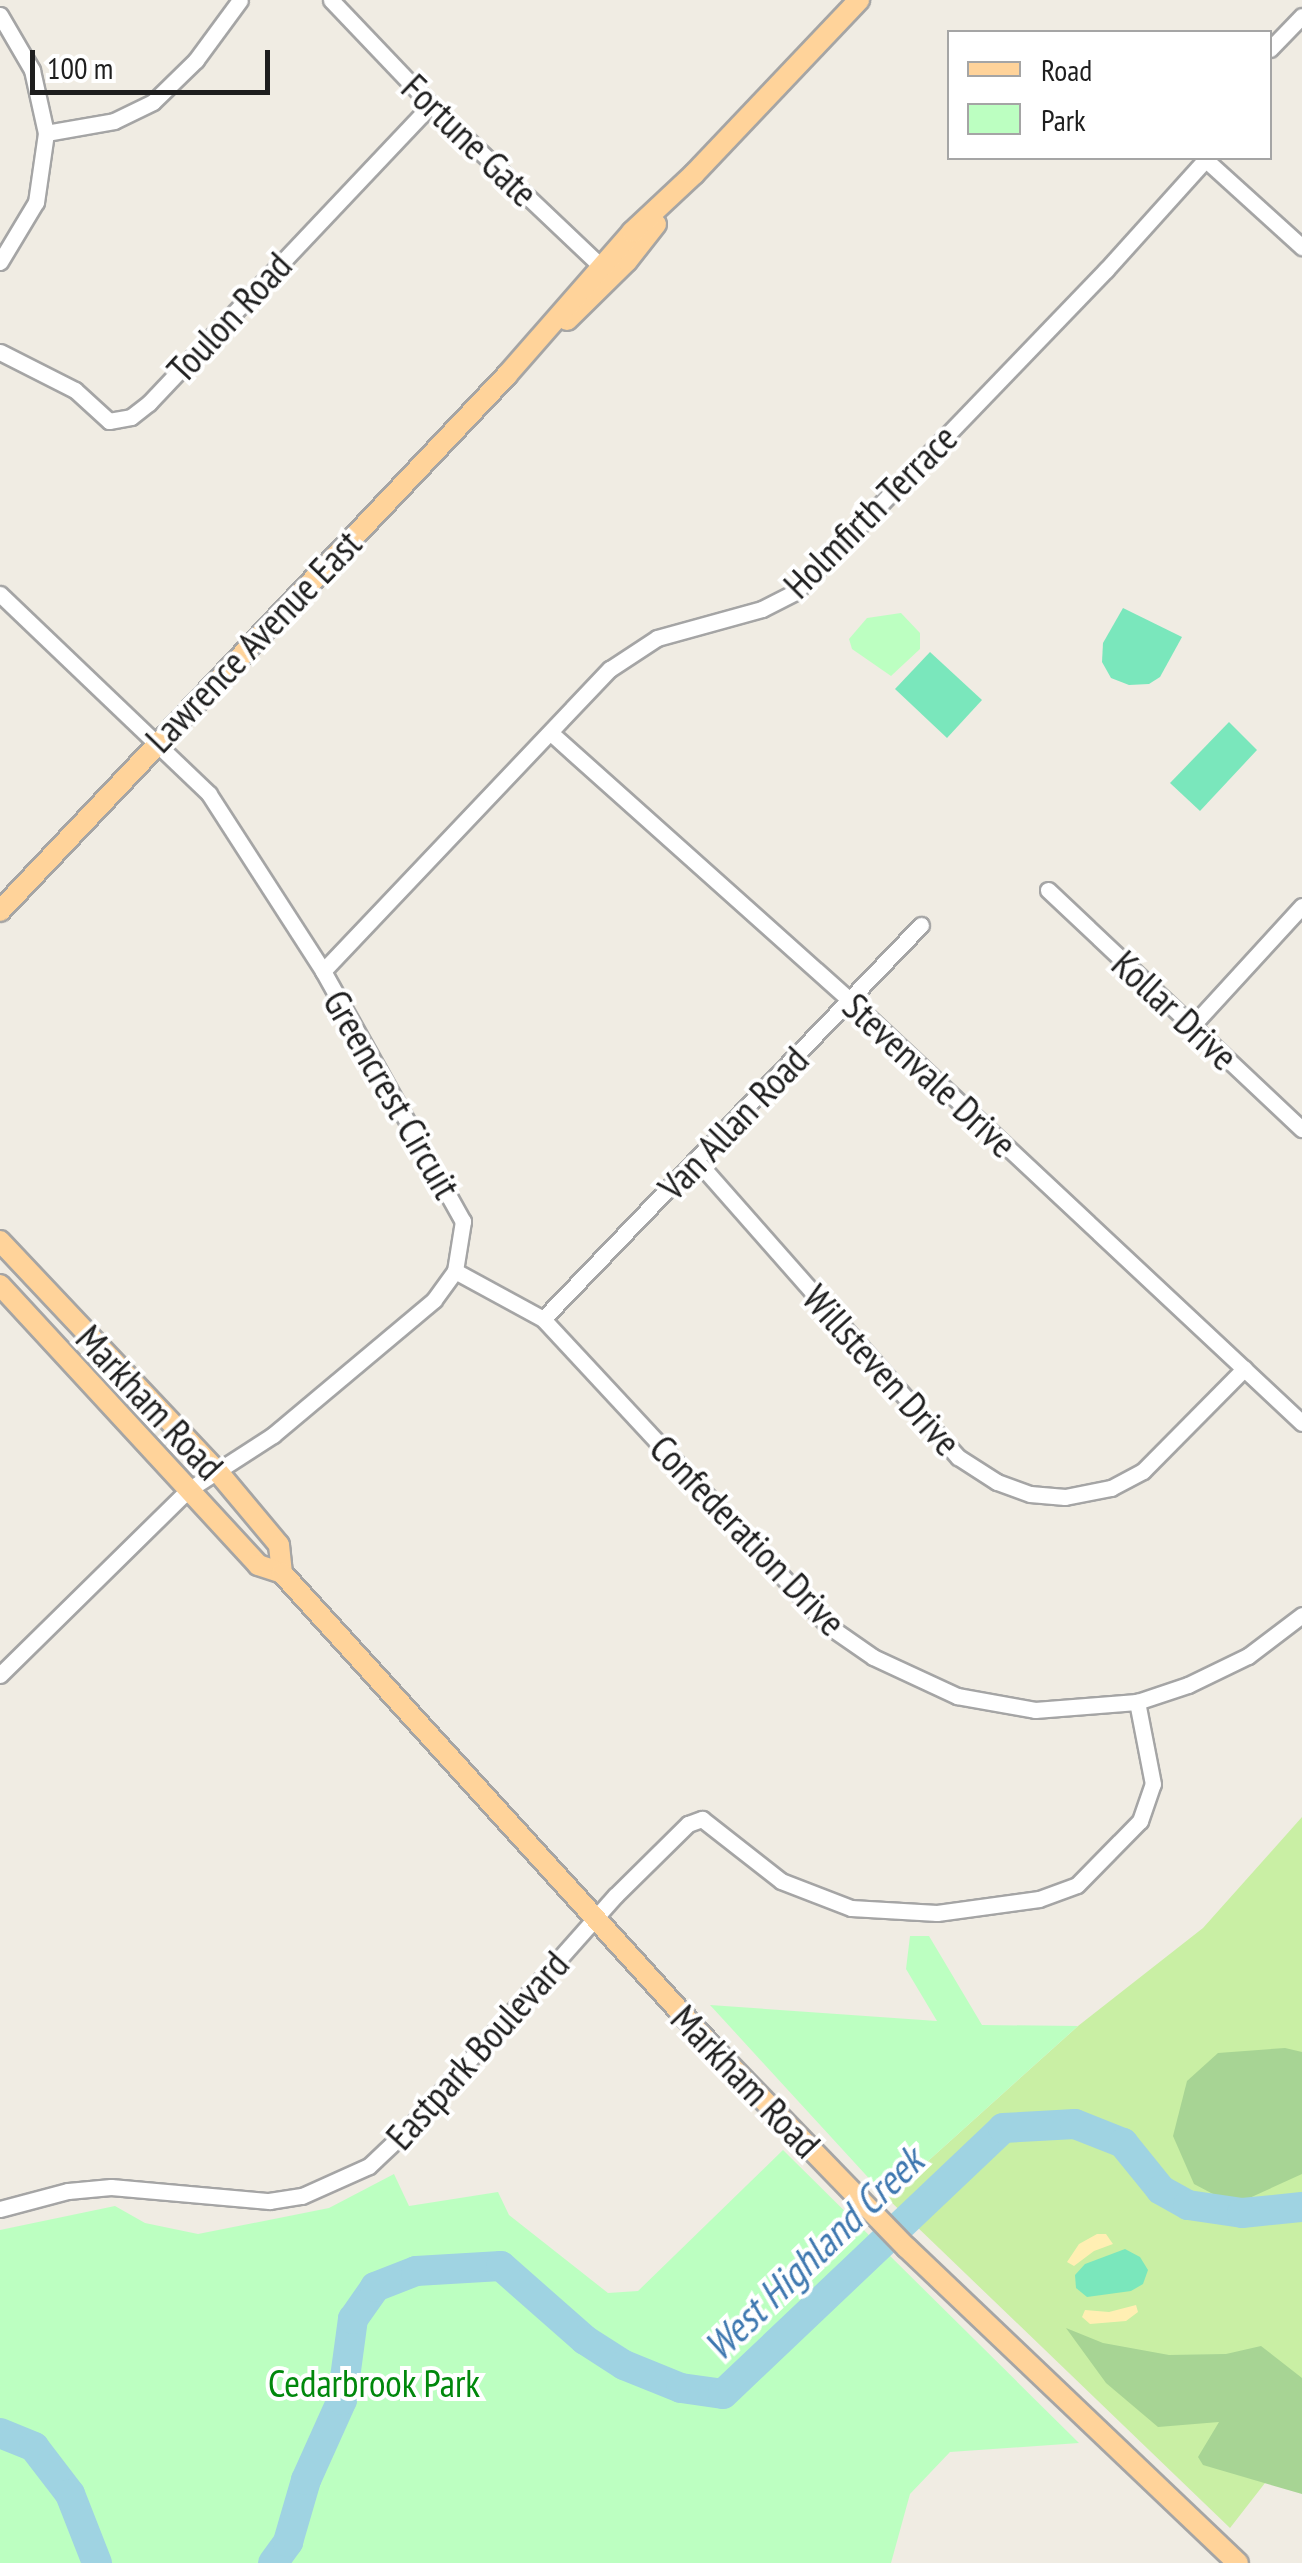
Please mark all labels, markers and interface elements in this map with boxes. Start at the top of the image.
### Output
scale bar [35,30,275,92]
legend [947,30,1272,160]
text: 100 m [47,48,113,87]
text: Road [1041,50,1092,89]
street label: Fortune Gate [393,64,547,216]
text: Park [1041,100,1086,139]
street label: Toulon Road [157,243,301,391]
street label: Holmfirth Terrace [774,415,966,607]
street label: Lawrence Avenue East [135,520,371,762]
street label: Kollar Drive [1103,941,1247,1079]
street label: Greencrest Circuit [314,982,470,1206]
street label: Stevenvale Drive [834,983,1026,1167]
street label: Van Allan Road [648,1037,818,1209]
street label: Willsteven Drive [794,1275,970,1465]
street label: Markham Road [67,1315,233,1489]
street label: Confederation Drive [641,1425,855,1645]
street label: Eastpark Boulevard [376,1941,578,2159]
street label: Markham Road [662,1995,830,2167]
water label: West Highland Creek [694,2137,932,2369]
park label: Cedarbrook Park [267,2360,481,2406]

